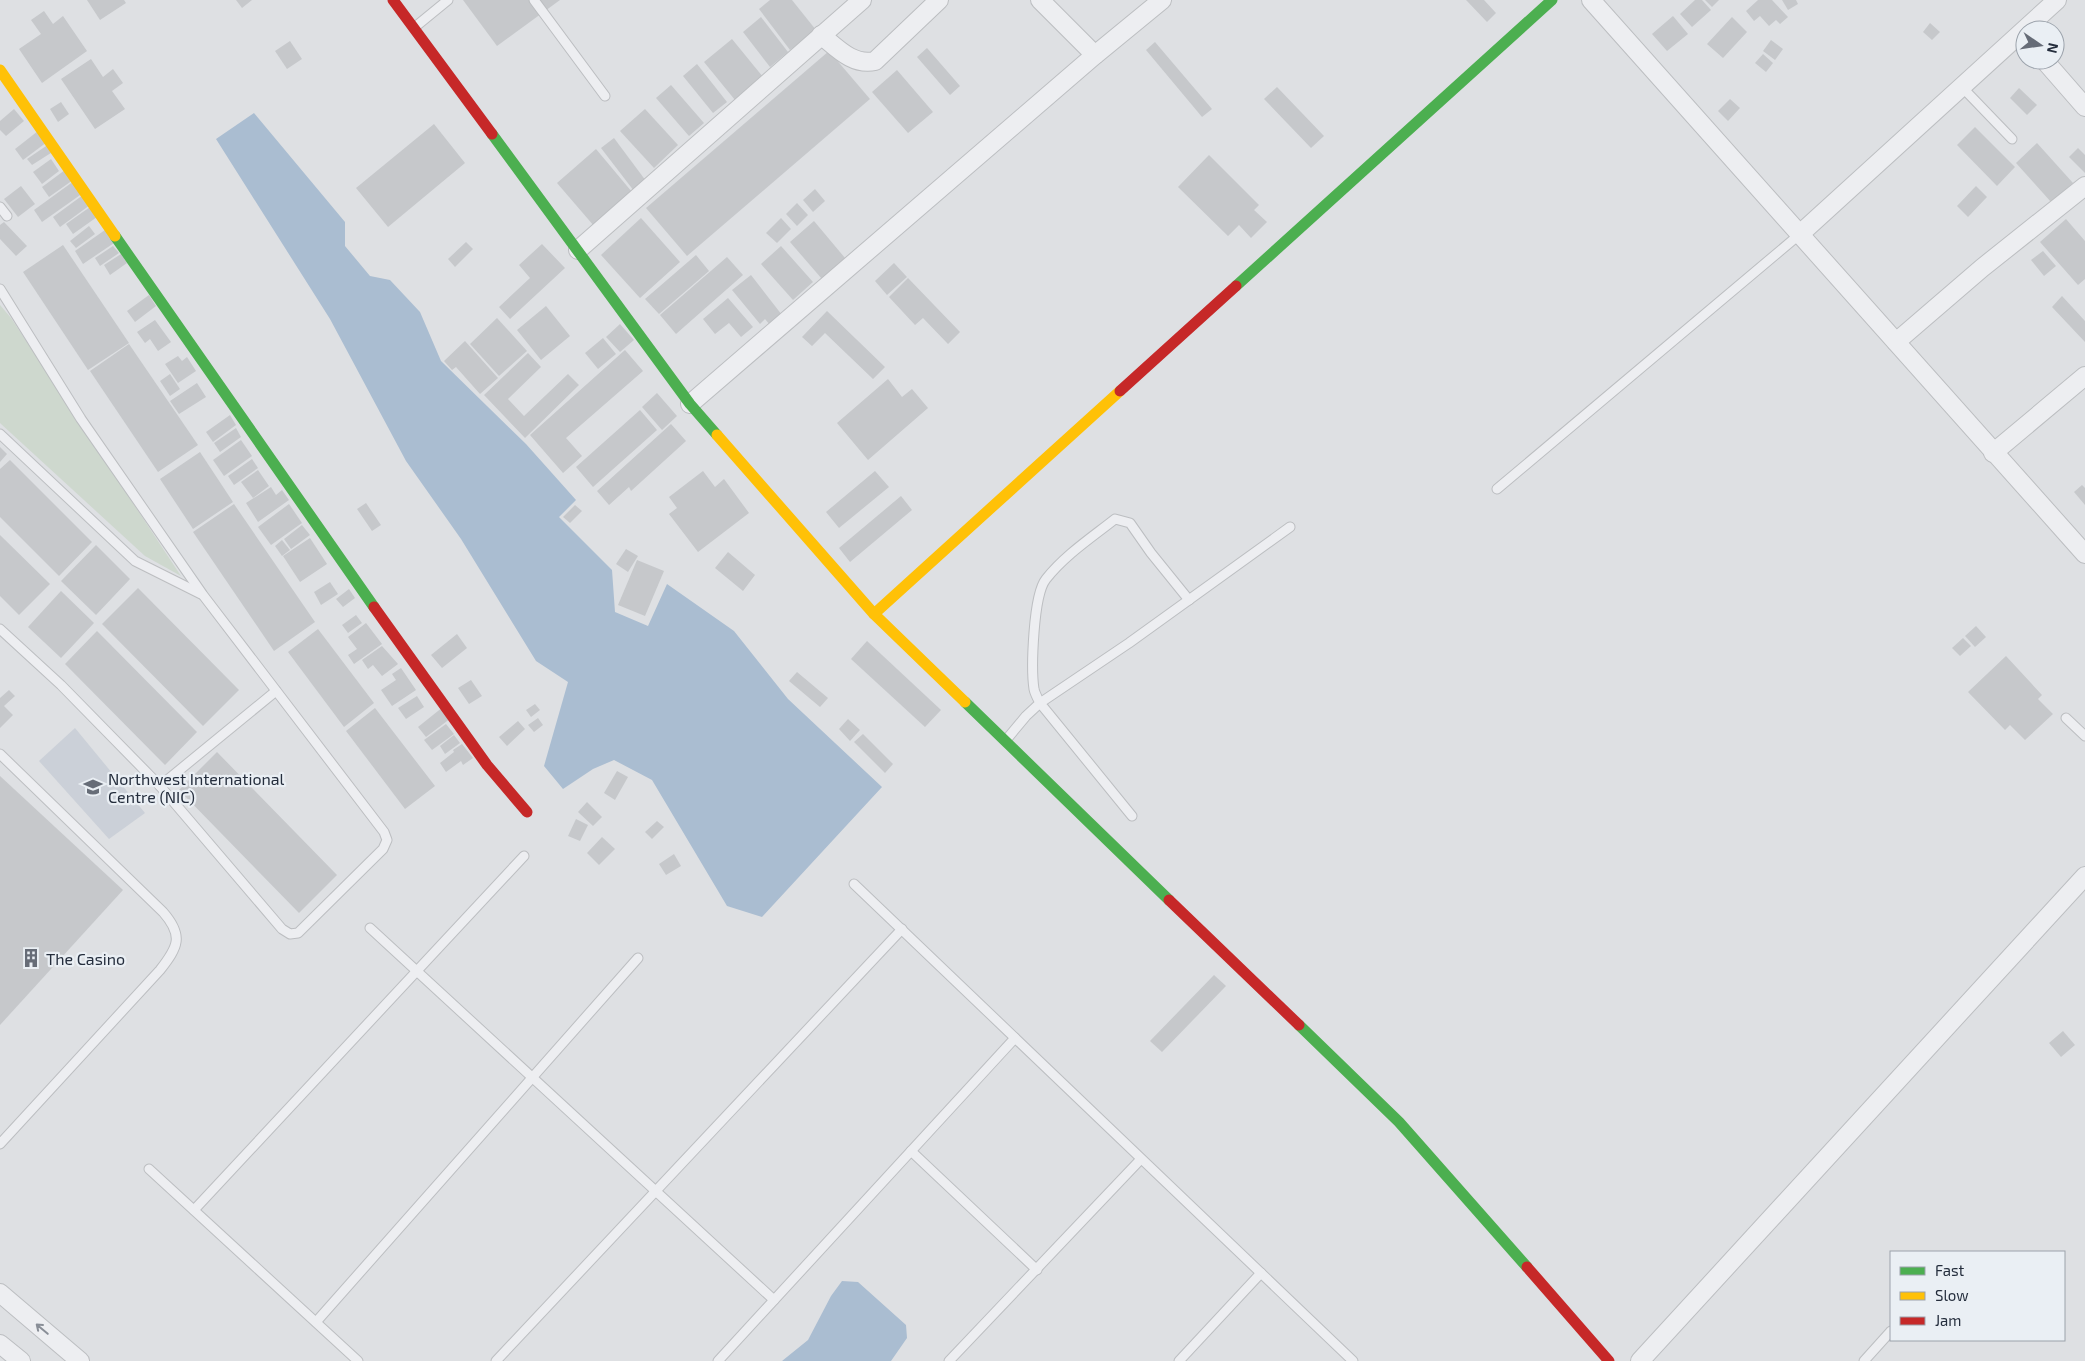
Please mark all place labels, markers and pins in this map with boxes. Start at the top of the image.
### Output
place label: Northwest International Centre (NIC) [108,769,285,806]
school or university icon: Northwest International Centre (NIC) [82,776,104,798]
building icon: The Casino [20,947,42,969]
place label: The Casino [46,949,125,968]

